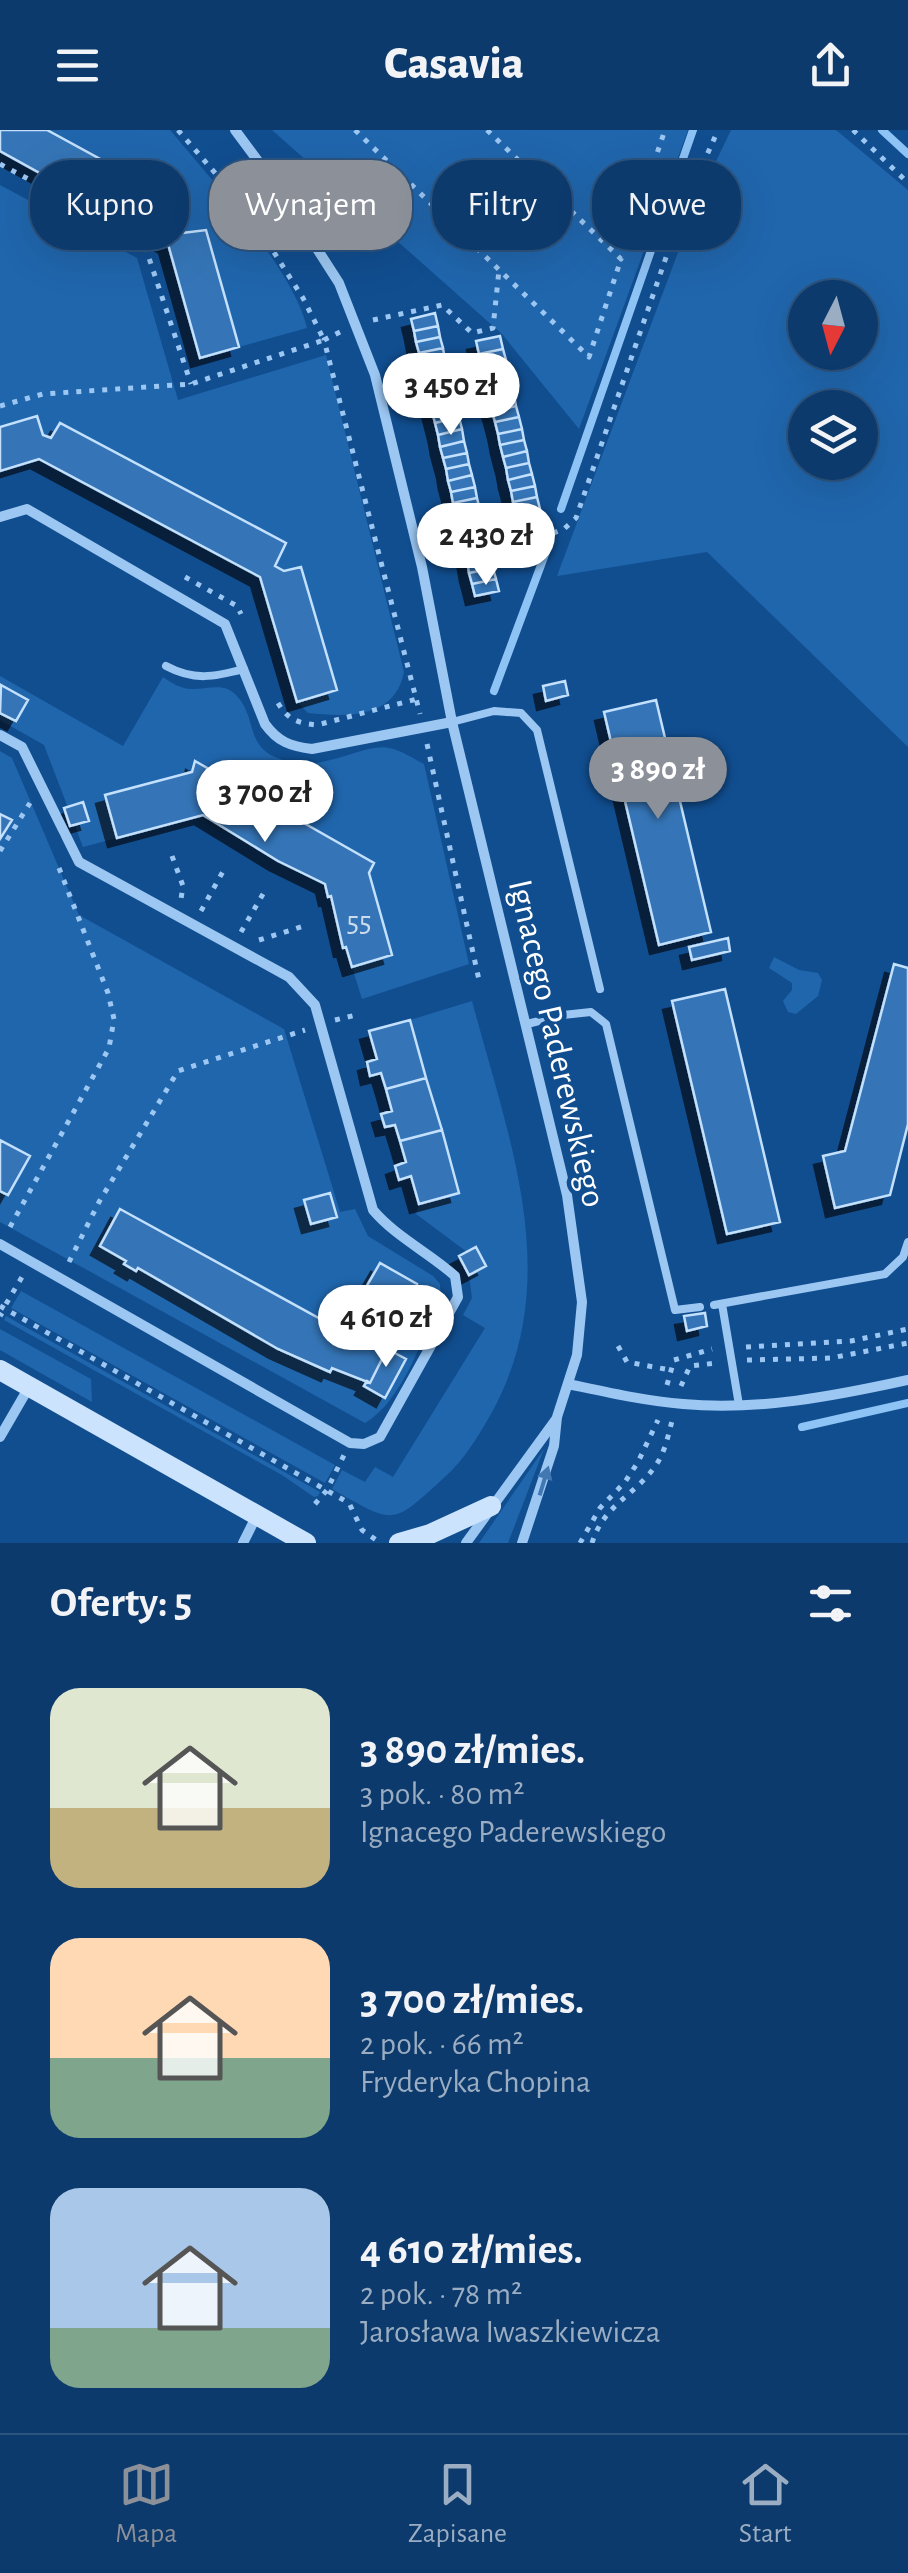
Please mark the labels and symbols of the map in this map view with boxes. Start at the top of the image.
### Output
north arrow [788,280,878,370]
pin: 3 450 zł [348,353,554,438]
pin: 2 430 zł [383,503,589,588]
pin: 3 890 zł [555,737,761,822]
pin: 3 700 zł [162,760,368,845]
street label: Ignacego Paderewskiego [502,876,611,1211]
house number: 55 [346,907,372,937]
pin: 4 610 zł [283,1285,489,1370]
one-way arrow [537,1465,552,1496]

